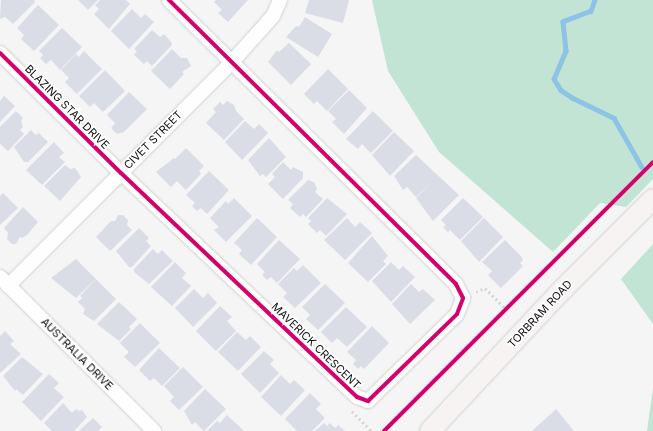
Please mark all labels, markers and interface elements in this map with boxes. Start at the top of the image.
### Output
street label: BLAZING STAR DRIVE [22,62,112,152]
street label: CIVET STREET [121,108,185,172]
street label: TORBRAM ROAD [505,277,575,351]
street label: MAVERICK CRESCENT [269,300,363,392]
street label: AUSTRALIA DRIVE [38,315,116,393]

